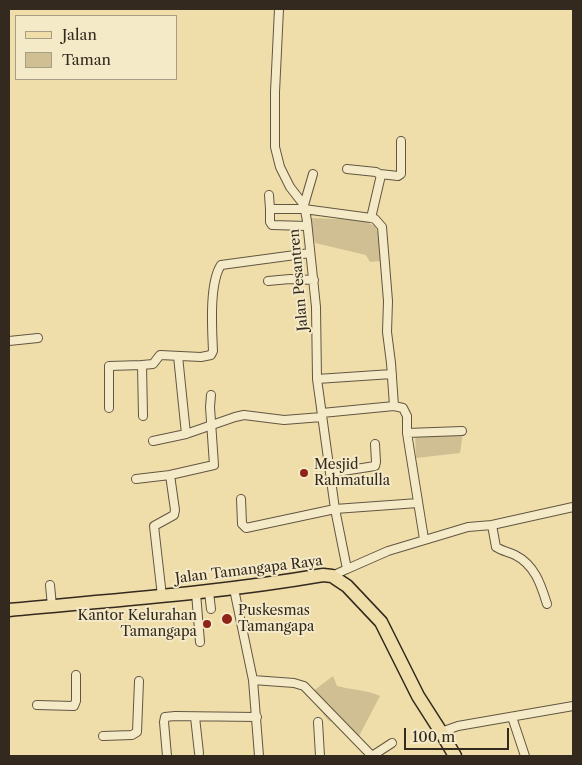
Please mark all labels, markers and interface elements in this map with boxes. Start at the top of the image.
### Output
legend [15,15,178,80]
text: Jalan [62,25,97,44]
text: Taman [62,50,111,69]
street label: Jalan Pesantren [286,228,312,332]
place label: Mesjid Rahmatulla [314,457,390,490]
marker: Mesjid Rahmatulla [298,467,310,479]
street label: Jalan Tamangapa Raya [174,553,324,587]
place label: Puskesmas Tamangapa [238,603,314,636]
place label: Kantor Kelurahan Tamangapa [78,608,197,640]
marker: Puskesmas Tamangapa [220,612,234,626]
marker: Kantor Kelurahan Tamangapa [201,618,213,630]
scale bar [407,718,512,750]
text: 100 m [412,727,455,746]

